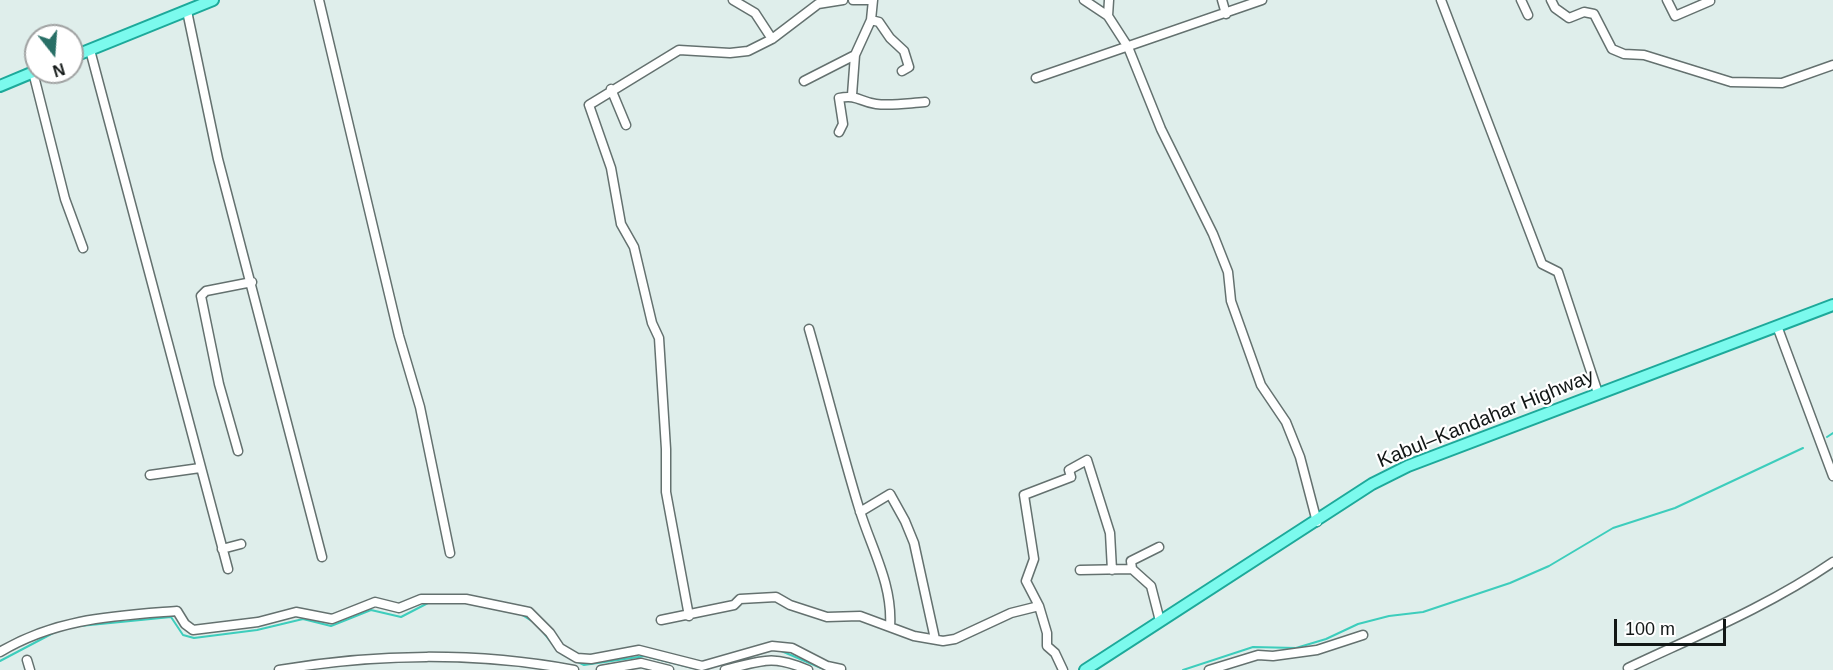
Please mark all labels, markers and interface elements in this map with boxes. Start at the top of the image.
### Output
north arrow [24,24,84,84]
text: N [51,60,67,80]
street label: Kabul–Kandahar Highway [1374,365,1598,473]
scale bar [1617,607,1730,645]
text: 100 m [1625,619,1675,639]

